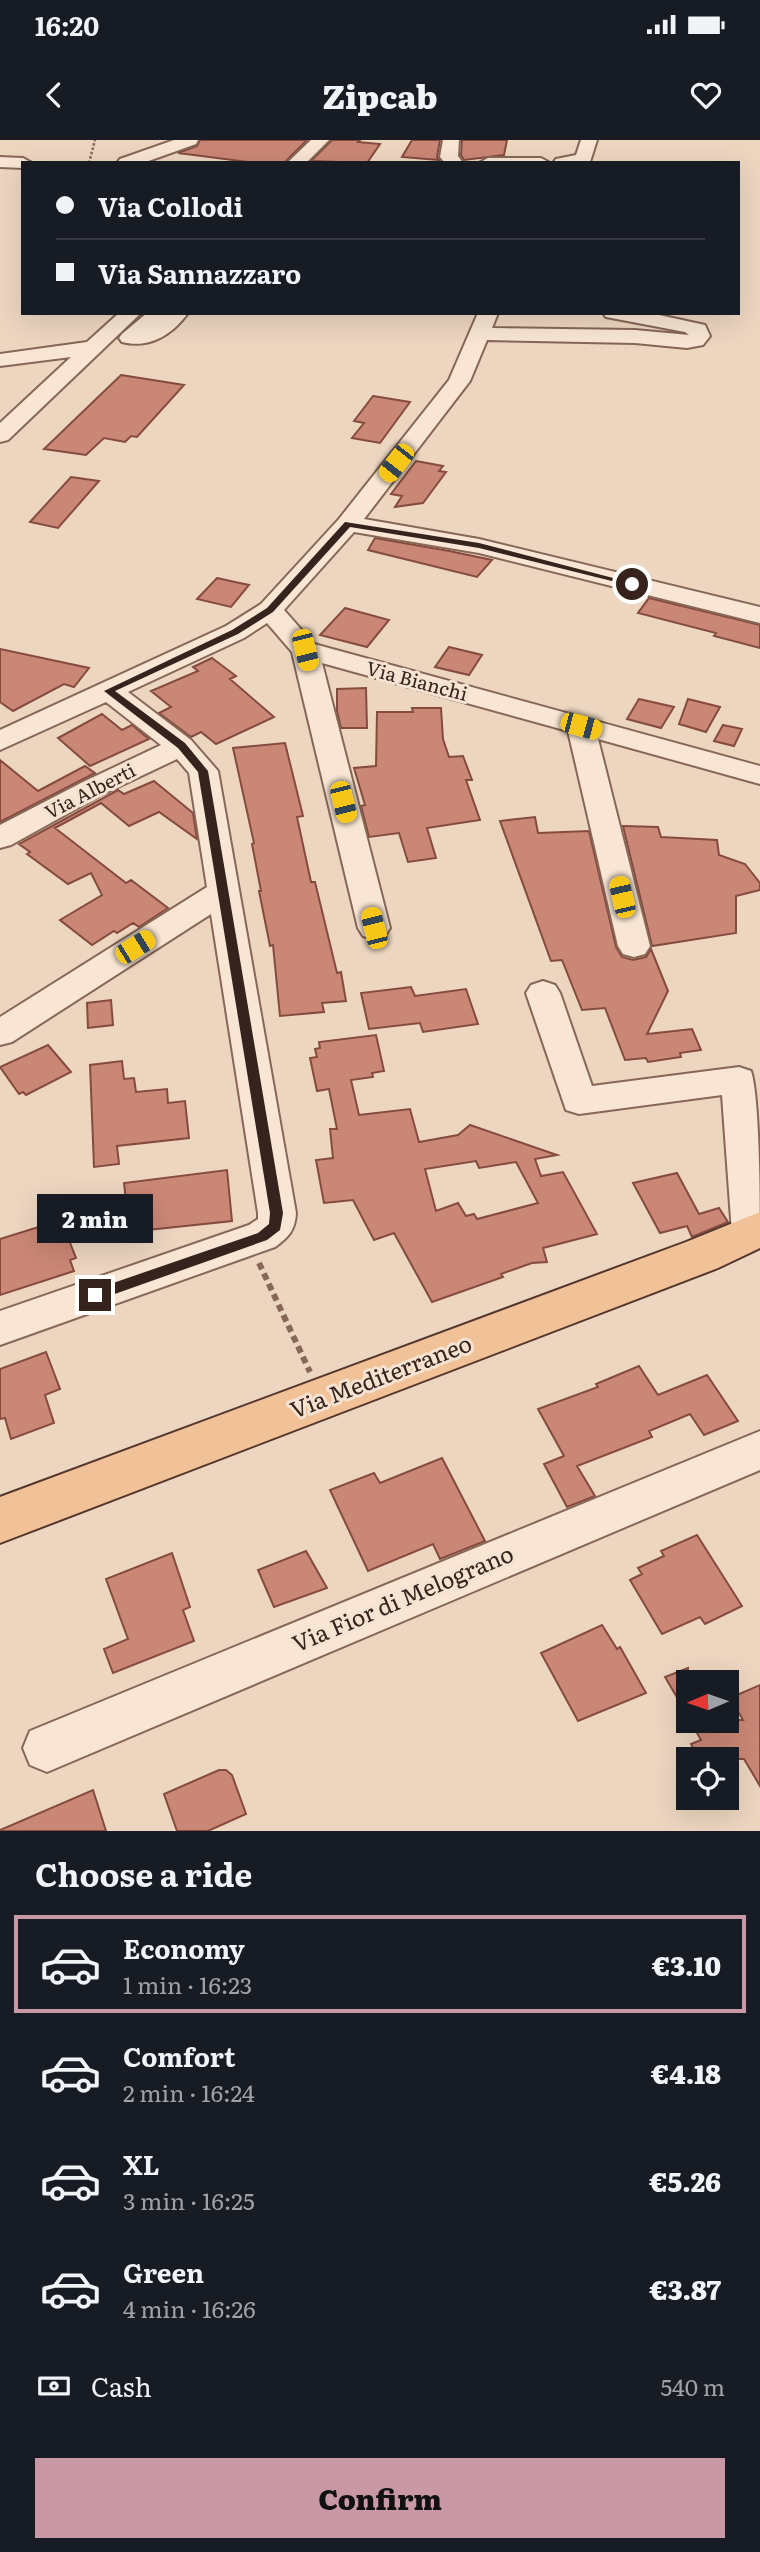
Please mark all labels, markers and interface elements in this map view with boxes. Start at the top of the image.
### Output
text: 16:20 [35,5,99,44]
text: Zipcab [322,71,438,119]
icon: back [35,76,73,114]
icon: heart [687,76,725,114]
text: Via Collodi [98,186,243,225]
text: Via Sannazzaro [98,253,301,292]
car [375,440,418,486]
route start [616,568,648,600]
car [290,627,321,673]
street label: Via Bianchi [364,653,471,707]
car [558,710,605,742]
street label: Via Alberti [39,755,140,825]
car [328,779,359,825]
car [608,874,637,920]
car [359,905,390,951]
car [112,927,159,967]
callout: 2 min [37,1194,153,1242]
text: 2 min [62,1201,128,1235]
route end [79,1279,111,1311]
street label: Via Mediterraneo [284,1325,476,1425]
street label: Via Fior di Melograno [286,1535,518,1659]
north arrow [676,1670,738,1732]
map controls [676,1670,739,1810]
button: locate [676,1747,739,1810]
text: Choose a ride [35,1849,252,1897]
text: Economy [123,1928,245,1967]
icon: car [39,1933,102,1996]
text: €3.10 [652,1945,721,1984]
text: 1 min · 16:23 [123,1967,252,2001]
text: Comfort [123,2036,235,2075]
icon: car [39,2041,102,2104]
text: €4.18 [651,2053,721,2092]
text: 2 min · 16:24 [123,2075,255,2109]
text: XL [123,2144,160,2183]
icon: car [39,2149,102,2212]
text: €5.26 [649,2161,721,2200]
text: 3 min · 16:25 [123,2183,255,2217]
text: Green [123,2252,204,2291]
icon: car [39,2257,102,2320]
text: €3.87 [649,2269,721,2308]
text: 4 min · 16:26 [123,2291,255,2325]
text: Cash [91,2366,152,2405]
icon: cash [35,2367,73,2405]
text: 540 m [660,2369,725,2403]
button: Confirm [35,2458,725,2538]

